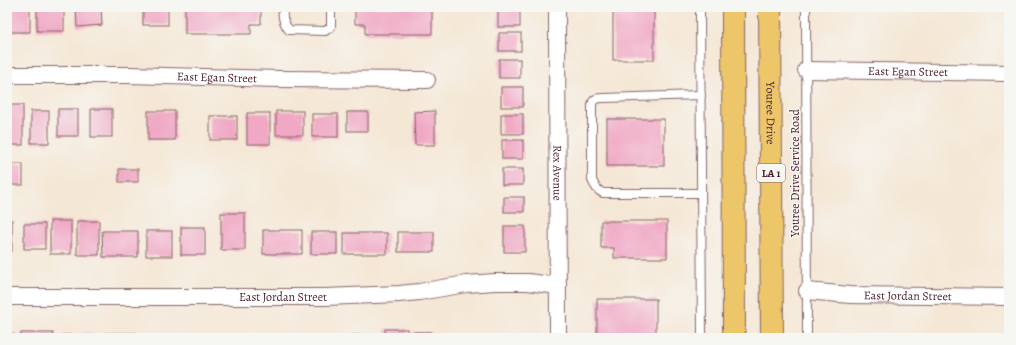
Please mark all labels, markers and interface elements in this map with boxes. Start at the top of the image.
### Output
street label: East Egan Street [868,63,948,80]
street label: East Egan Street [177,68,257,86]
street label: Youree Drive [762,80,779,145]
street label: Youree Drive Service Road [787,108,803,238]
street label: Rex Avenue [549,145,566,201]
road number: LA 1 [757,164,785,182]
street label: East Jordan Street [864,287,952,304]
street label: East Jordan Street [239,289,327,305]

